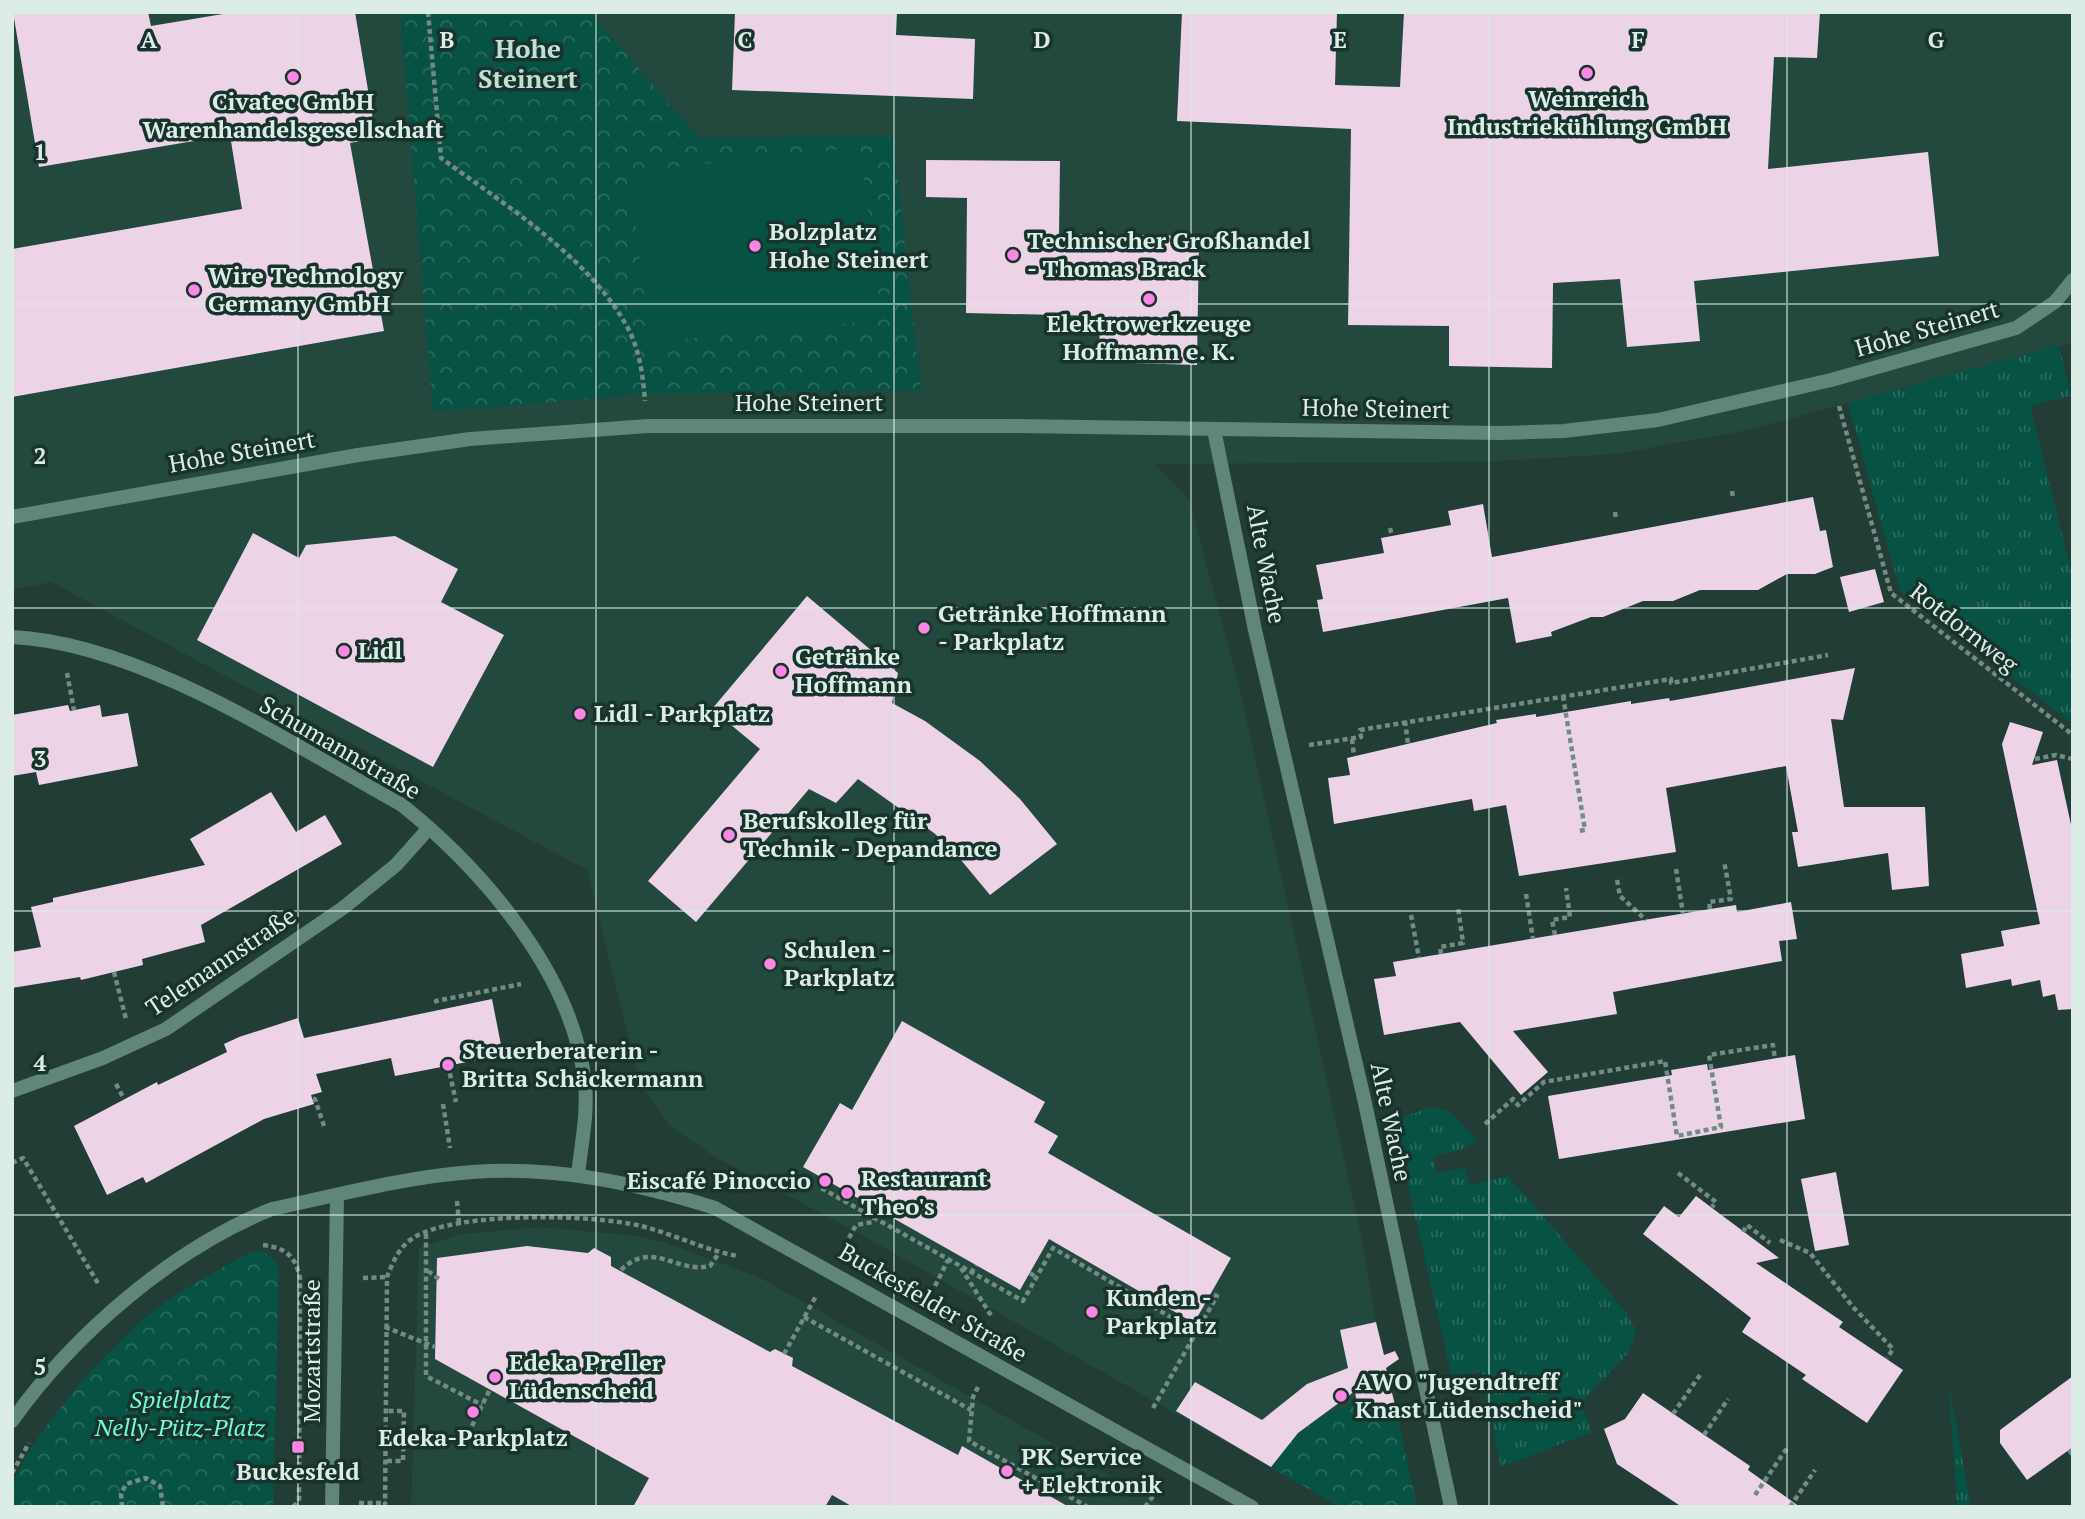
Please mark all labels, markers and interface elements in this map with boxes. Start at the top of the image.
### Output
text: A [141,24,158,55]
text: B [440,24,455,55]
text: C [738,24,753,55]
text: D [1034,24,1051,55]
text: E [1333,24,1347,55]
text: F [1631,24,1645,55]
text: G [1928,24,1945,55]
district label: Hohe Steinert [478,31,579,95]
marker: Weinreich Industriekühlung GmbH [1579,65,1595,81]
marker: Civatec GmbH Warenhandelsgesellschaft [285,69,301,85]
place label: Weinreich Industriekühlung GmbH [1447,82,1727,142]
place label: Civatec GmbH Warenhandelsgesellschaft [142,85,444,145]
text: 1 [34,136,47,167]
place label: Bolzplatz Hohe Steinert [769,215,929,275]
place label: Technischer Großhandel - Thomas Brack [1027,224,1310,284]
marker: Bolzplatz Hohe Steinert [747,238,763,254]
marker: Technischer Großhandel - Thomas Brack [1005,247,1021,263]
place label: Wire Technology Germany GmbH [208,259,404,319]
marker: Wire Technology Germany GmbH [186,282,202,298]
marker: Elektrowerkzeuge Hoffmann e. K. [1141,291,1157,307]
street label: Hohe Steinert [1851,292,2002,364]
place label: Elektrowerkzeuge Hoffmann e. K. [1047,307,1252,367]
street label: Hohe Steinert [735,386,883,418]
street label: Hohe Steinert [1302,391,1451,425]
street label: Hohe Steinert [166,422,318,480]
text: 2 [34,440,47,471]
street label: Alte Wache [1240,501,1294,626]
street label: Rotdornweg [1904,575,2025,680]
place label: Getränke Hoffmann - Parkplatz [938,597,1167,657]
marker: Getränke Hoffmann - Parkplatz [916,620,932,636]
place label: Lidl [358,634,402,666]
place label: Getränke Hoffmann [795,640,912,700]
marker: Lidl [336,643,352,659]
marker: Getränke Hoffmann [773,663,789,679]
street label: Schumannstraße [254,688,427,806]
place label: Lidl - Parkplatz [594,697,770,729]
marker: Lidl - Parkplatz [572,706,588,722]
text: 3 [34,743,47,774]
place label: Berufskolleg für Technik - Depandance [743,804,998,864]
marker: Berufskolleg für Technik - Depandance [721,827,737,843]
street label: Telemannstraße [139,899,302,1023]
place label: Schulen - Parkplatz [784,933,895,993]
marker: Schulen - Parkplatz [762,956,778,972]
place label: Steuerberaterin - Britta Schäckermann [462,1034,704,1094]
text: 4 [34,1047,47,1078]
marker: Steuerberaterin - Britta Schäckermann [440,1057,456,1073]
street label: Alte Wache [1364,1059,1420,1184]
place label: Restaurant Theo's [861,1162,988,1222]
place label: Eiscafé Pinoccio [627,1164,811,1196]
marker: Eiscafé Pinoccio [817,1173,833,1189]
marker: Restaurant Theo's [839,1185,855,1201]
street label: Buckesfelder Straße [834,1235,1033,1369]
street label: Mozartstraße [295,1279,327,1423]
place label: Kunden - Parkplatz [1106,1281,1217,1341]
marker: Kunden - Parkplatz [1084,1304,1100,1320]
place label: Edeka Preller Lüdenscheid [509,1346,663,1406]
text: 5 [34,1351,47,1382]
place label: AWO "Jugendtreff Knast Lüdenscheid" [1355,1365,1582,1425]
marker: Edeka Preller Lüdenscheid [487,1369,503,1385]
park label: Spielplatz Nelly-Pütz-Platz [94,1383,266,1443]
marker: AWO "Jugendtreff Knast Lüdenscheid" [1333,1388,1349,1404]
marker: Edeka-Parkplatz [465,1404,481,1420]
place label: Edeka-Parkplatz [378,1421,568,1453]
marker: Buckesfeld [290,1439,306,1455]
place label: PK Service + Elektronik [1021,1440,1162,1500]
place label: Buckesfeld [236,1455,360,1487]
marker: PK Service + Elektronik [999,1463,1015,1479]

